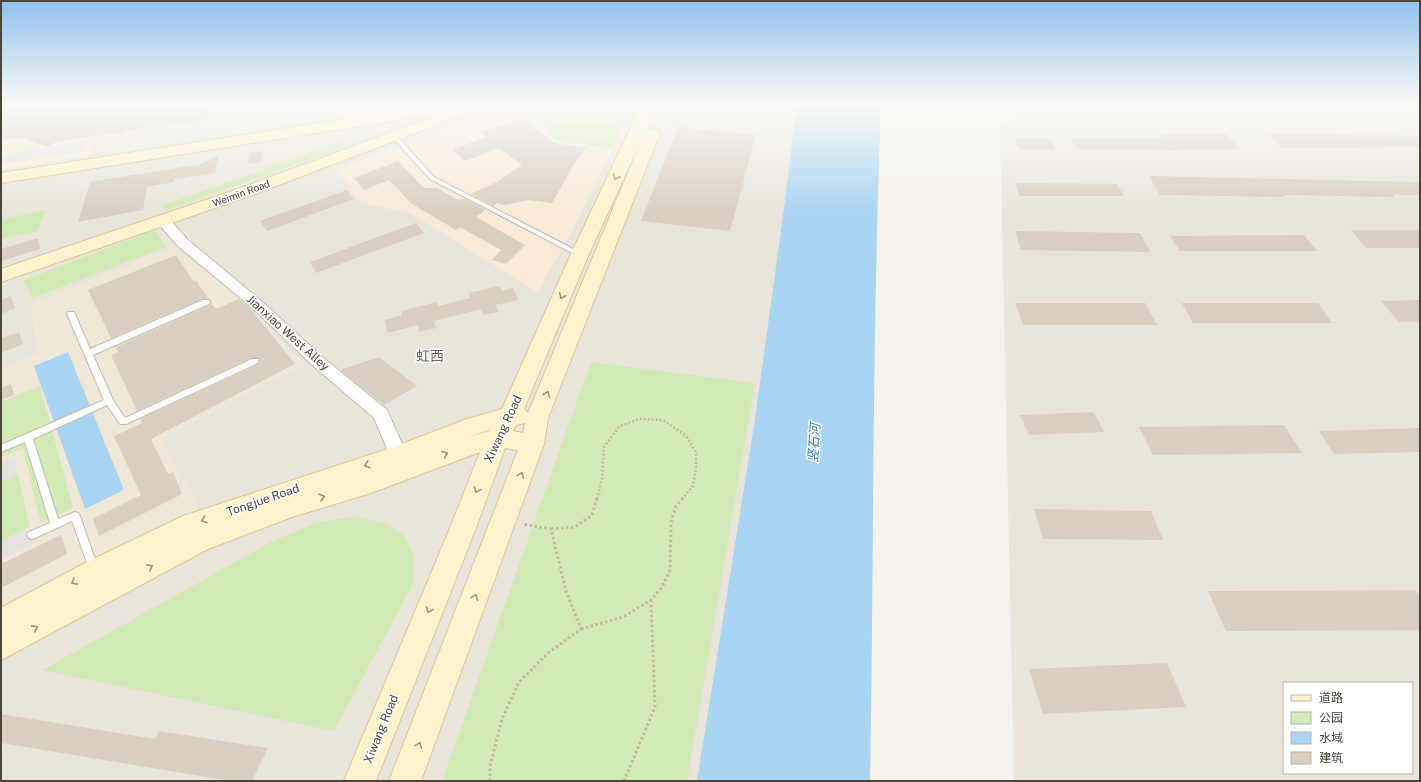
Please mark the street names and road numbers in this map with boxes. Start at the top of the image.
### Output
street label: Weimin Road [211,177,271,209]
street label: Jianxiao West Alley [244,292,333,374]
street label: Xiwang Road [481,393,525,465]
street label: Tongjue Road [225,481,301,519]
street label: Xiwang Road [361,693,401,765]

